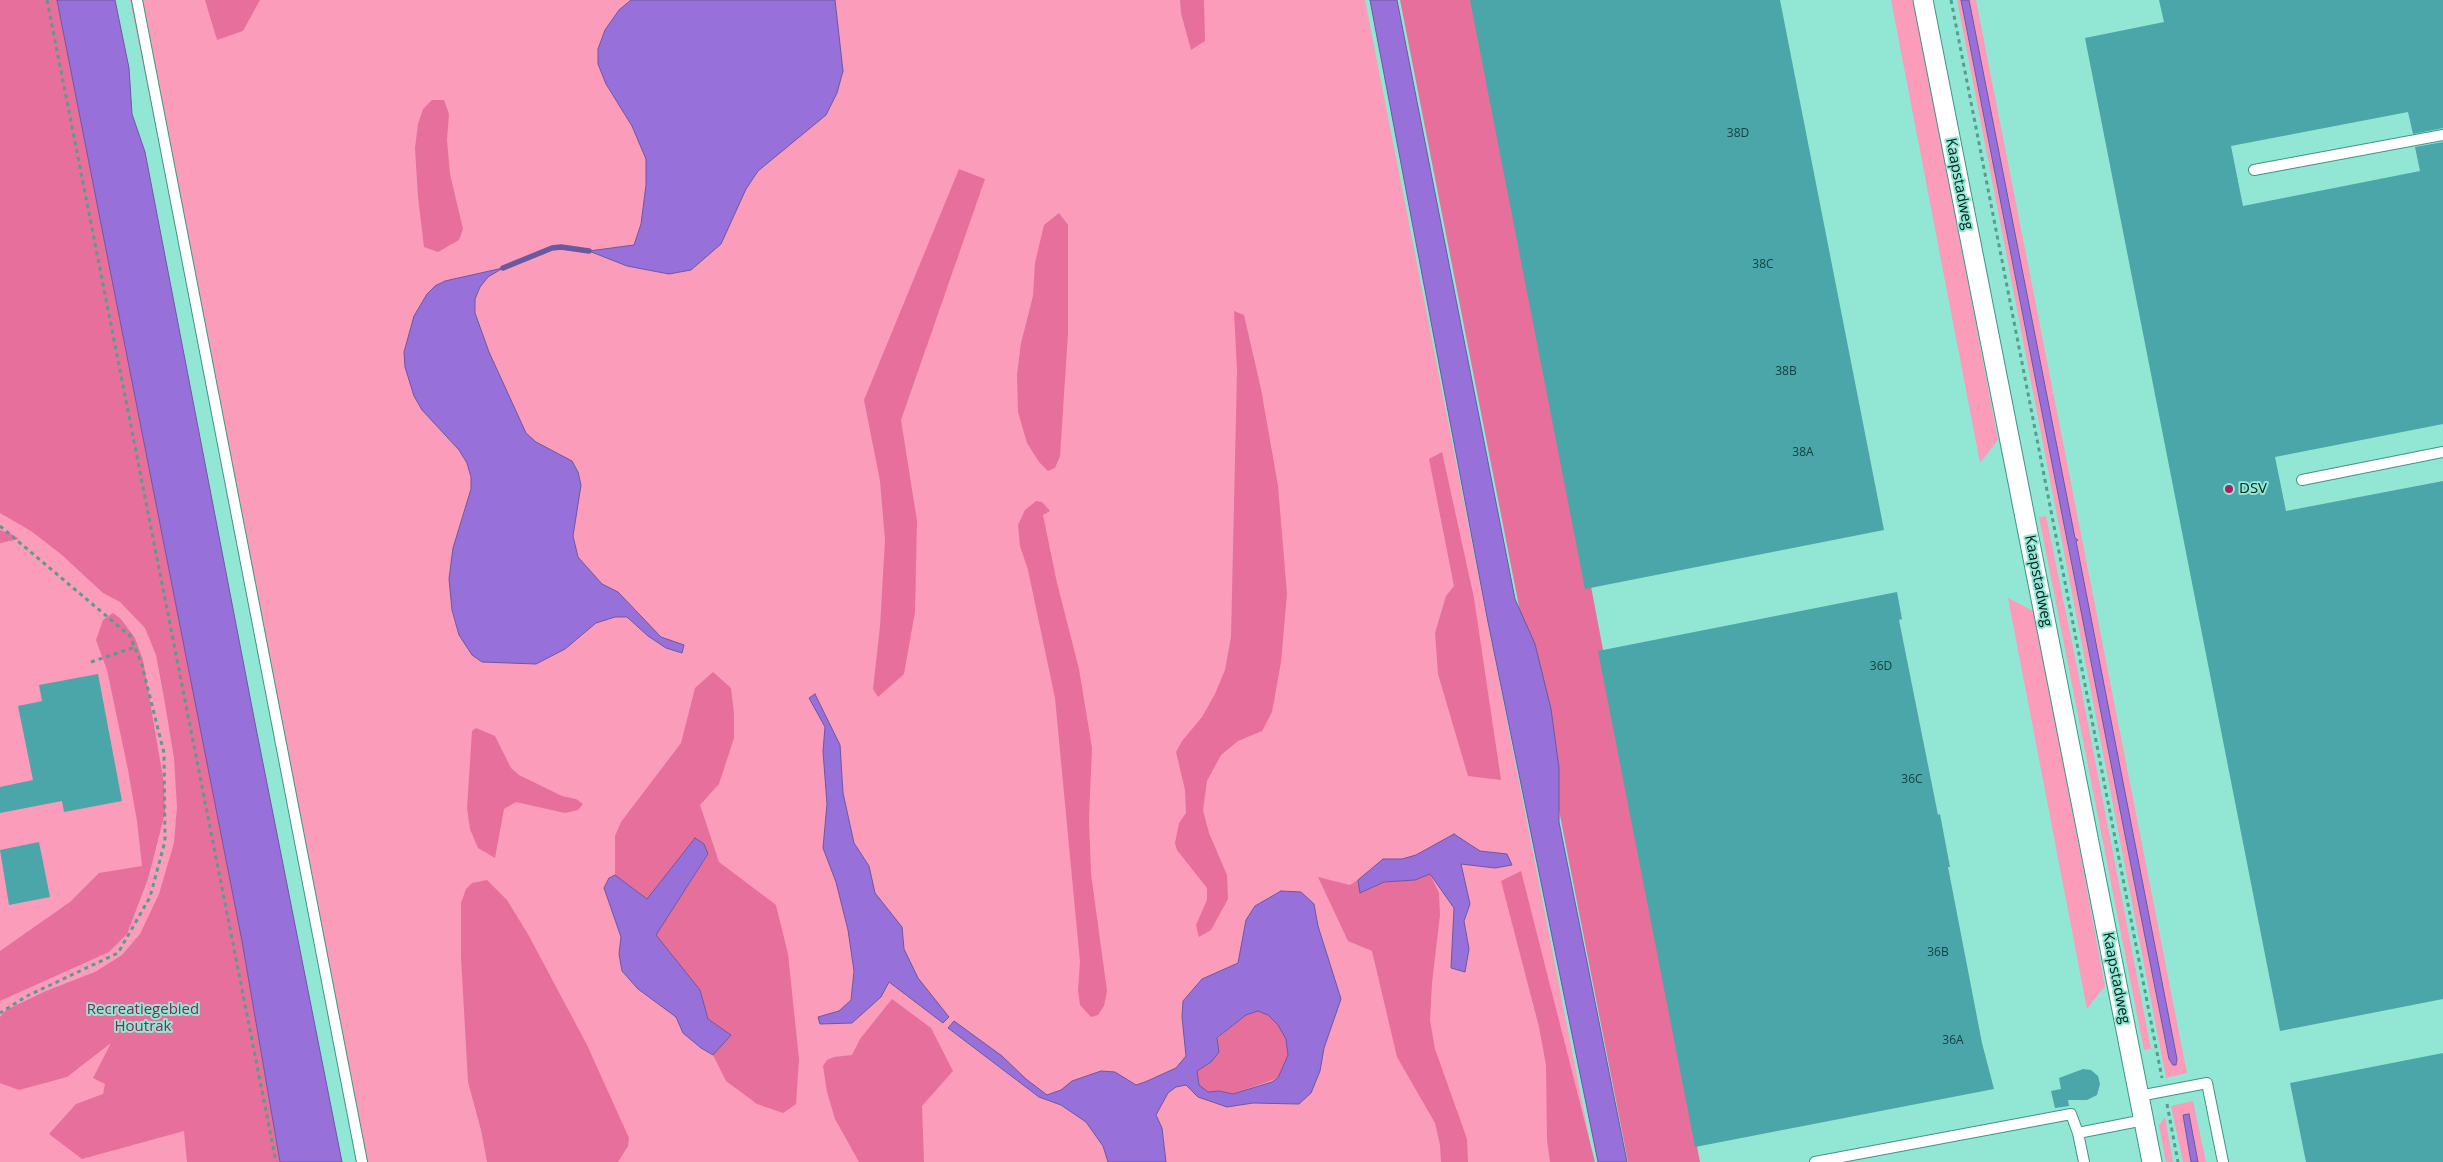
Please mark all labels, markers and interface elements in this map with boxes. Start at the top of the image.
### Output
house number: 38D [1727,127,1749,141]
street label: Kaapstadweg [1941,137,1977,231]
house number: 38C [1752,258,1774,272]
house number: 38B [1775,365,1797,379]
house number: 38A [1792,446,1814,460]
place label: DSV [2239,480,2267,498]
marker: DSV [2223,483,2235,495]
street label: Kaapstadweg [2020,534,2056,628]
house number: 36D [1870,660,1892,674]
house number: 36C [1901,773,1923,787]
street label: Kaapstadweg [2098,931,2134,1025]
house number: 36B [1927,946,1949,960]
park label: Recreatiegebied Houtrak [87,1001,199,1036]
house number: 36A [1942,1034,1964,1048]

